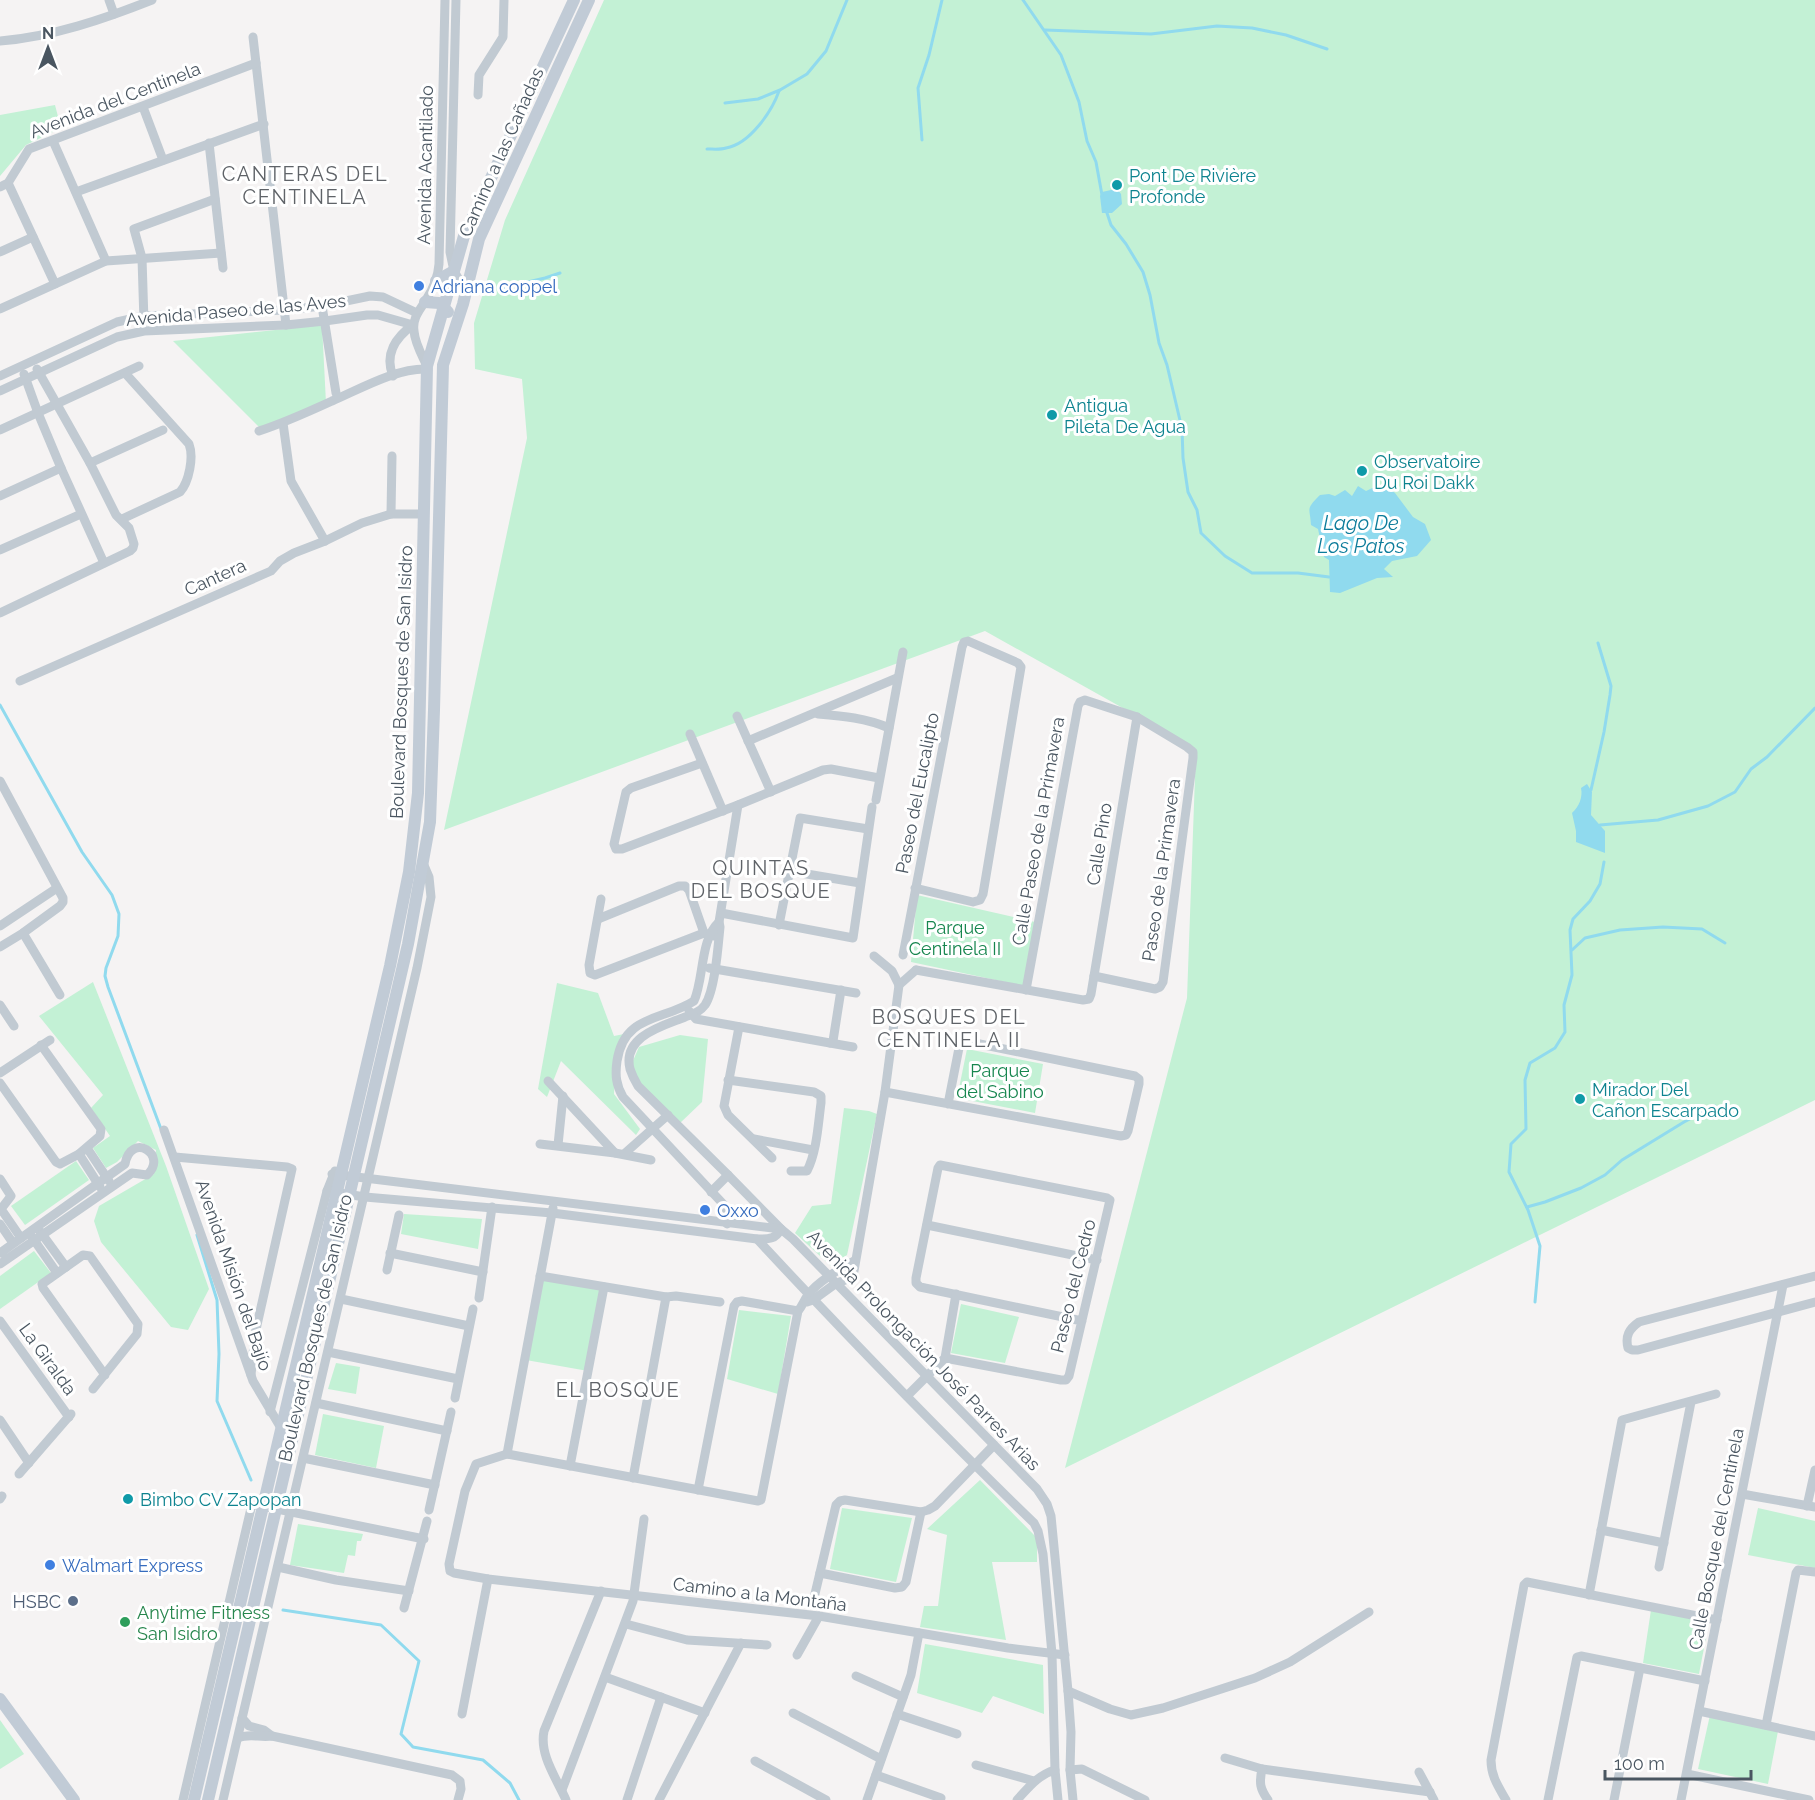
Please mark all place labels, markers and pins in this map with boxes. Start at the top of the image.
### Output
place label: Pont De Rivière Profonde [1129,165,1256,207]
marker: Pont De Rivière Profonde [1110,178,1124,192]
place label: Adriana coppel [431,276,557,297]
marker: Adriana coppel [412,279,426,293]
place label: Antigua Pileta De Agua [1064,395,1186,437]
marker: Antigua Pileta De Agua [1045,408,1059,422]
place label: Observatoire Du Roi Dakk [1374,451,1481,493]
marker: Observatoire Du Roi Dakk [1355,464,1369,478]
place label: Mirador Del Cañon Escarpado [1592,1079,1739,1121]
marker: Mirador Del Cañon Escarpado [1573,1092,1587,1106]
place label: Oxxo [717,1200,759,1221]
marker: Oxxo [698,1203,712,1217]
place label: Bimbo CV Zapopan [140,1489,302,1510]
marker: Bimbo CV Zapopan [121,1492,135,1506]
place label: Walmart Express [62,1555,203,1576]
marker: Walmart Express [43,1558,57,1572]
place label: HSBC [12,1591,61,1612]
marker: HSBC [66,1594,80,1608]
place label: Anytime Fitness San Isidro [137,1602,270,1644]
marker: Anytime Fitness San Isidro [118,1615,132,1629]

